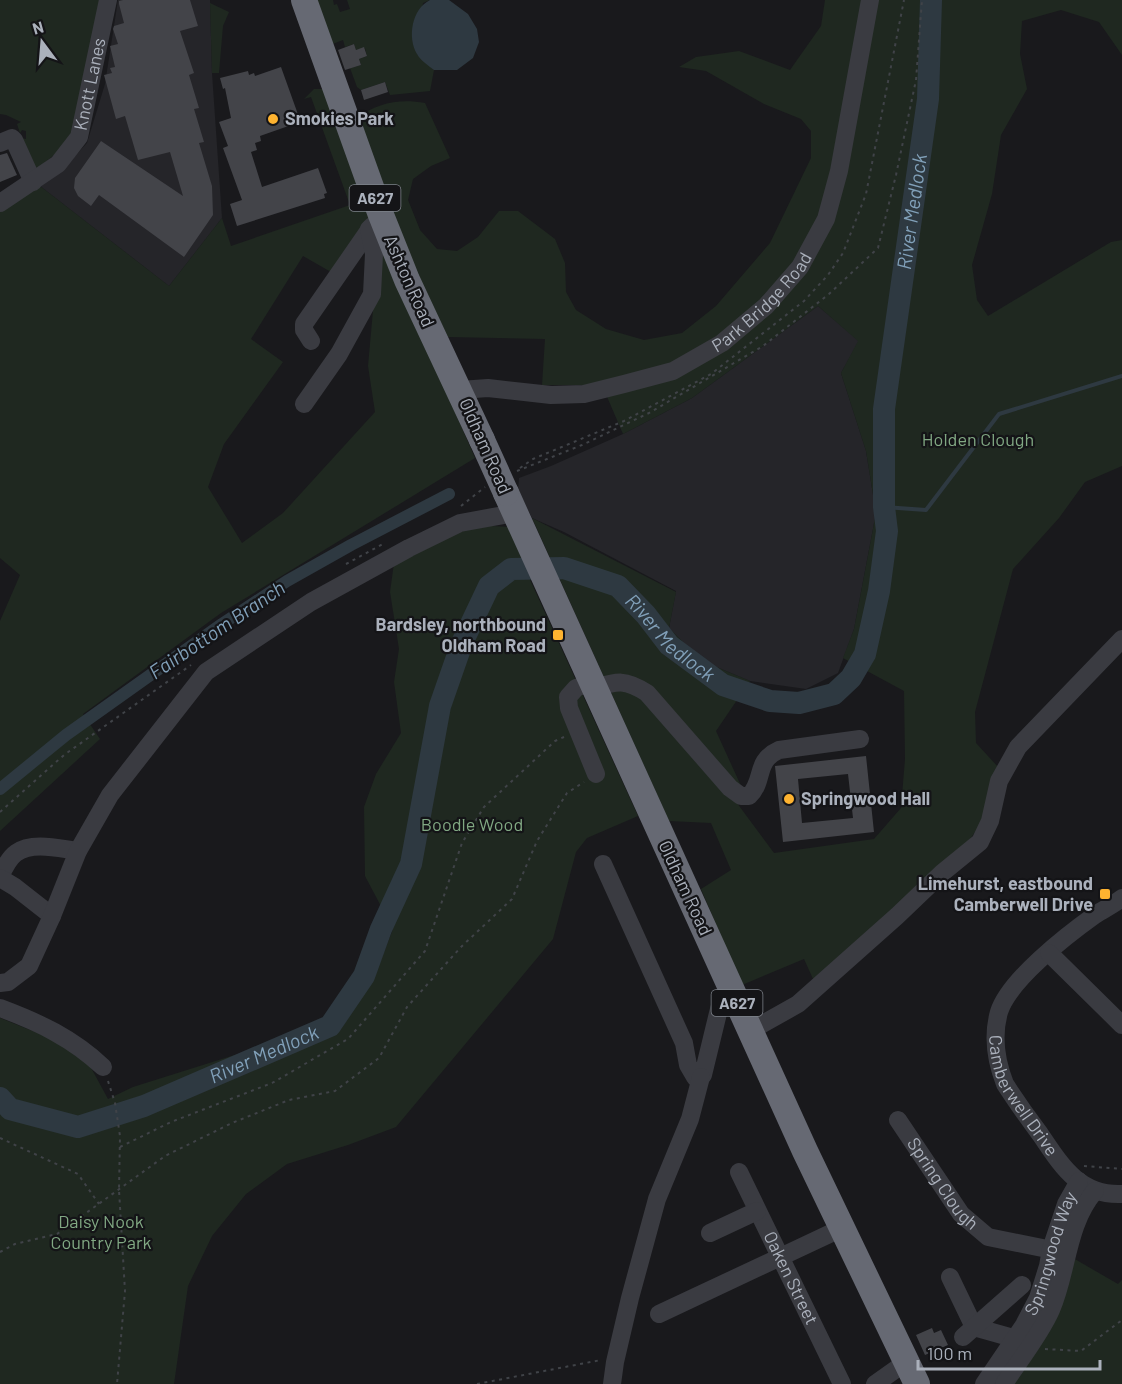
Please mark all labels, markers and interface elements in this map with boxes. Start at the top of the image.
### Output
north arrow [12,12,72,72]
text: N [30,17,45,38]
street label: Knott Lanes [69,36,110,132]
place label: Smokies Park [285,107,394,129]
marker: Smokies Park [266,112,280,126]
water label: River Medlock [891,152,931,271]
road number: A627 [350,185,400,211]
street label: Ashton Road [380,231,440,330]
street label: Park Bridge Road [708,248,816,357]
street label: Oldham Road [455,394,517,497]
park label: Holden Clough [922,428,1034,450]
water label: Fairbottom Branch [144,575,289,684]
water label: River Medlock [621,588,720,686]
place label: Bardsley, northbound Oldham Road [376,613,546,656]
marker: Bardsley, northbound Oldham Road [551,628,565,642]
place label: Springwood Hall [801,787,930,809]
marker: Springwood Hall [782,792,796,806]
park label: Boodle Wood [421,813,523,835]
street label: Oldham Road [654,837,718,939]
place label: Limehurst, eastbound Camberwell Drive [918,872,1093,915]
marker: Limehurst, eastbound Camberwell Drive [1098,887,1112,901]
road number: A627 [712,990,762,1016]
water label: River Medlock [205,1019,322,1088]
street label: Camberwell Drive [985,1035,1064,1160]
street label: Spring Clough [903,1133,983,1234]
street label: Springwood Way [1019,1187,1081,1319]
park label: Daisy Nook Country Park [51,1210,151,1253]
street label: Oaken Street [759,1227,823,1328]
scale bar [918,1333,1100,1371]
text: 100 m [927,1342,972,1364]

